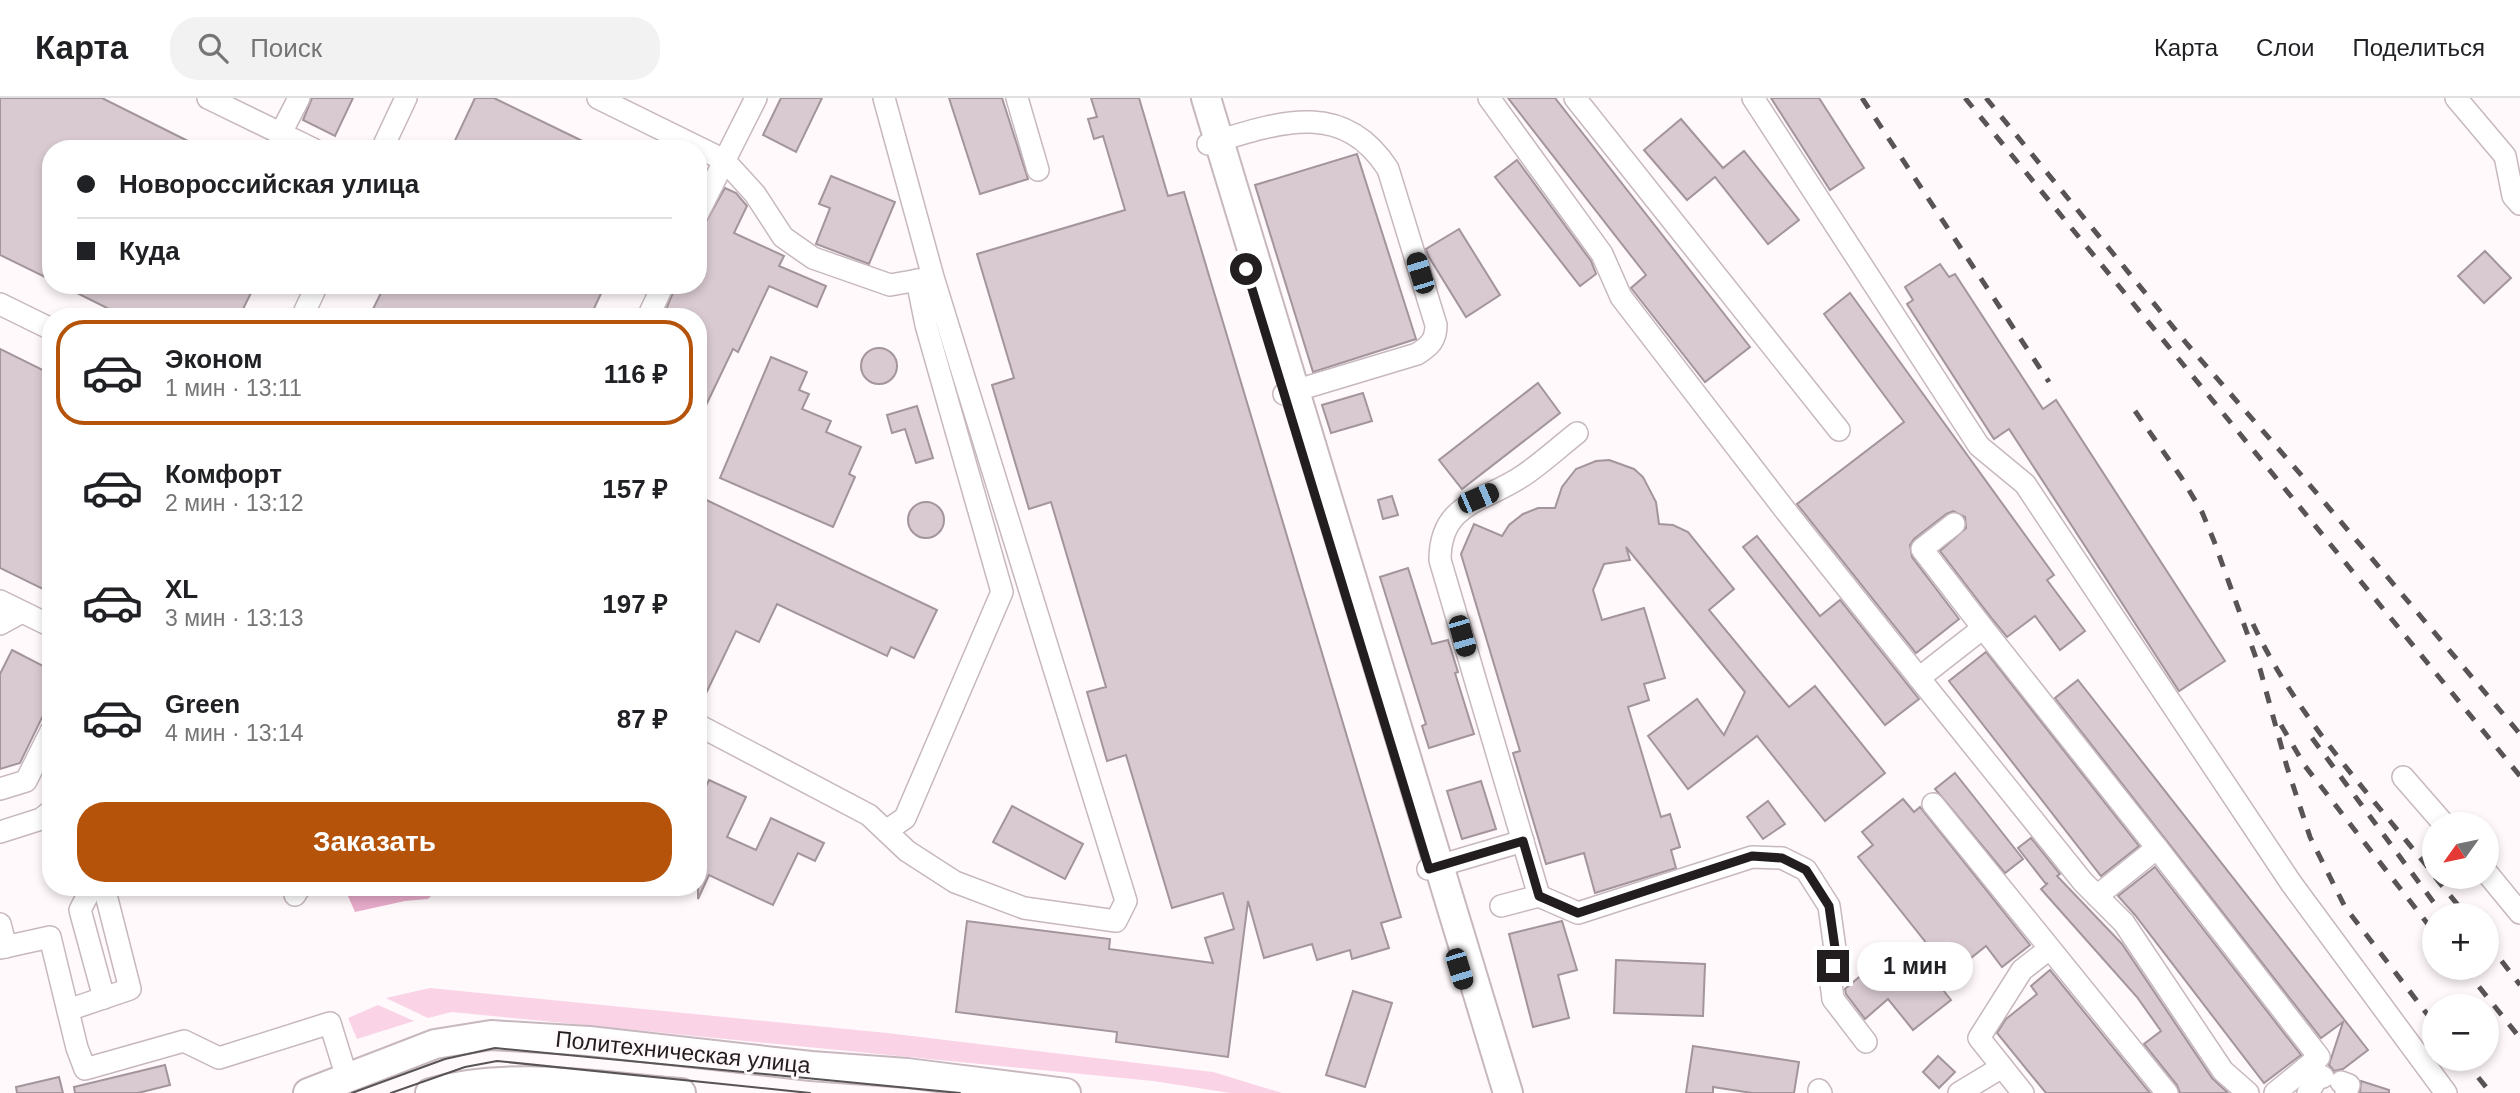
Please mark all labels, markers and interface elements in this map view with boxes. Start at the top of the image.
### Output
search box [170,17,660,80]
text: Карта [35,29,128,66]
icon: search [194,29,232,67]
text: Поиск [250,33,322,63]
text: Карта [2154,34,2218,61]
text: Слои [2256,34,2314,61]
text: Поделиться [2352,34,2485,61]
text: Новороссийская улица [119,169,419,199]
text: Куда [119,236,180,266]
car [1404,250,1437,296]
route start [1230,253,1262,285]
icon: car [81,341,144,404]
text: Эконом [165,344,263,374]
text: 116 ₽ [604,359,668,389]
text: 1 мин · 13:11 [165,375,302,401]
icon: car [81,456,144,519]
text: Комфорт [165,459,282,489]
text: 157 ₽ [602,474,668,504]
car [1455,480,1502,516]
text: 2 мин · 13:12 [165,490,304,516]
icon: car [81,571,144,634]
text: XL [165,574,198,604]
text: 197 ₽ [602,589,668,619]
text: 3 мин · 13:13 [165,605,304,631]
car [1447,613,1478,659]
icon: car [81,686,144,749]
text: Green [165,689,240,719]
text: 87 ₽ [617,704,668,734]
text: 4 мин · 13:14 [165,720,304,746]
button: Заказать [77,802,672,882]
north arrow [2422,812,2499,889]
map controls [2422,812,2499,1071]
button: + [2422,903,2499,980]
callout: 1 мин [1857,942,1973,990]
car [1443,946,1476,992]
route end [1817,950,1849,982]
text: 1 мин [1883,953,1947,979]
button: − [2422,994,2499,1071]
street label: Политехническая улица [554,1026,812,1078]

